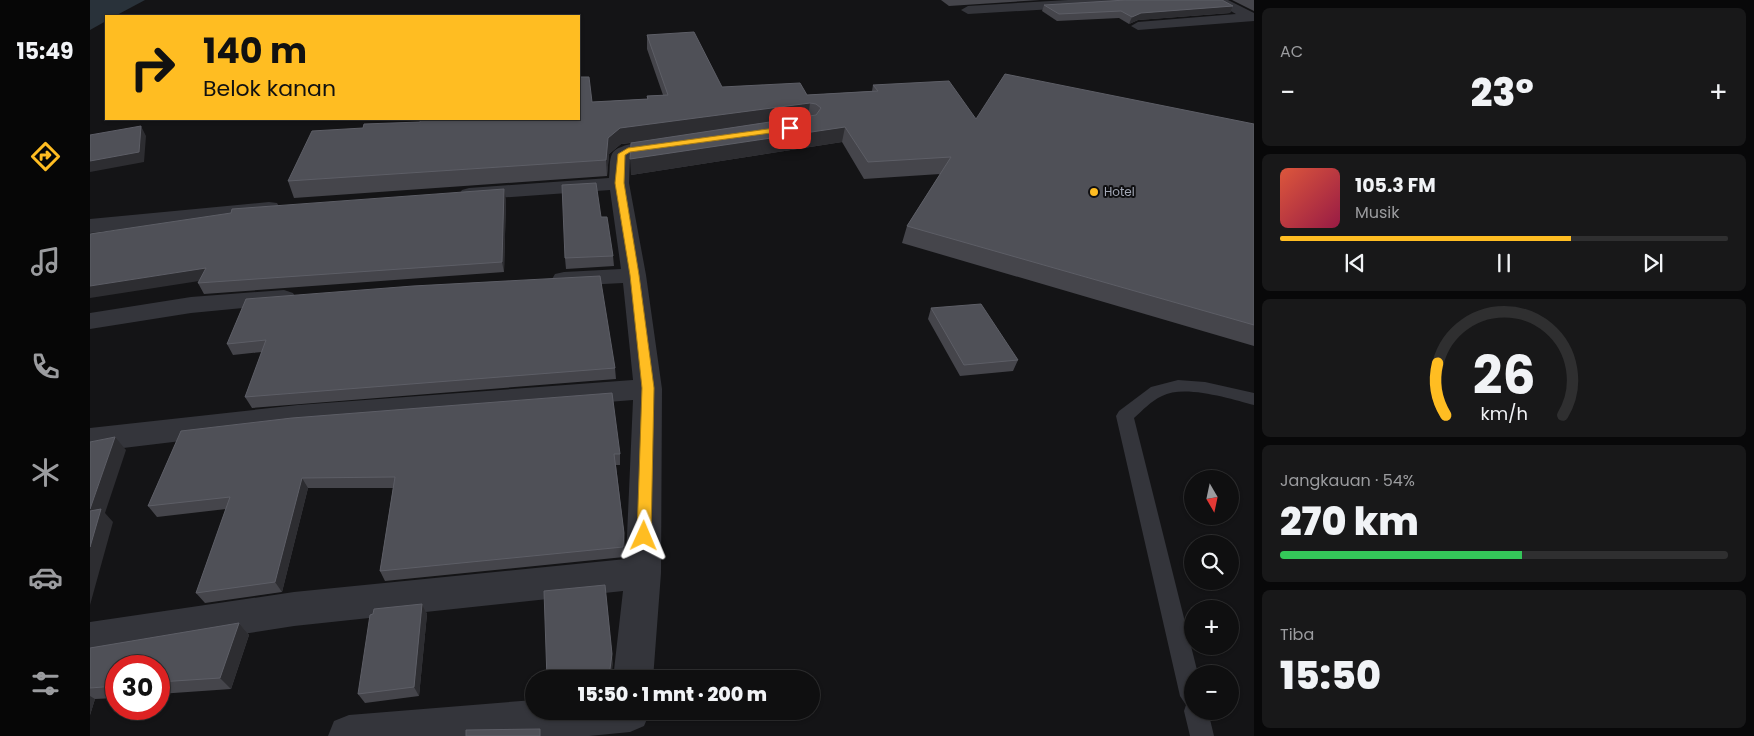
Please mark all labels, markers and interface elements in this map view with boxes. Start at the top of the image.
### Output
text: 140 m [203,26,307,75]
icon: right [120,35,185,100]
text: 15:49 [16,36,74,67]
text: AC [1280,40,1303,63]
text: 23° [1471,66,1534,119]
text: Belok kanan [203,73,336,104]
text: − [1280,73,1295,112]
text: + [1709,73,1728,112]
pin [769,107,811,149]
icon: arrive [776,114,804,142]
icon: directions [28,139,63,174]
text: 105.3 FM [1355,172,1436,199]
place label: Hotel [1104,183,1135,200]
marker: Hotel [1088,186,1100,198]
text: Musik [1355,201,1400,224]
icon: music [28,244,63,279]
icon: previous [1341,249,1369,277]
icon: pause [1490,249,1518,277]
icon: next [1639,249,1667,277]
text: 26 [1473,339,1535,412]
icon: phone [28,349,63,384]
text: km/h [1480,401,1528,426]
icon: climate [28,455,63,490]
text: Jangkauan · 54% [1280,469,1415,492]
north arrow [1184,470,1239,525]
map controls [1184,470,1239,720]
text: 270 km [1280,495,1419,548]
position arrow [617,509,669,561]
button: search [1184,535,1239,590]
icon: car [28,560,63,595]
button: + [1184,600,1239,655]
text: Tiba [1280,623,1314,646]
text: 15:50 [1280,649,1381,702]
speed limit sign: 30 [105,655,170,720]
button: − [1184,665,1239,720]
icon: filters [28,666,63,701]
text: 15:50 · 1 mnt · 200 m [578,681,767,708]

